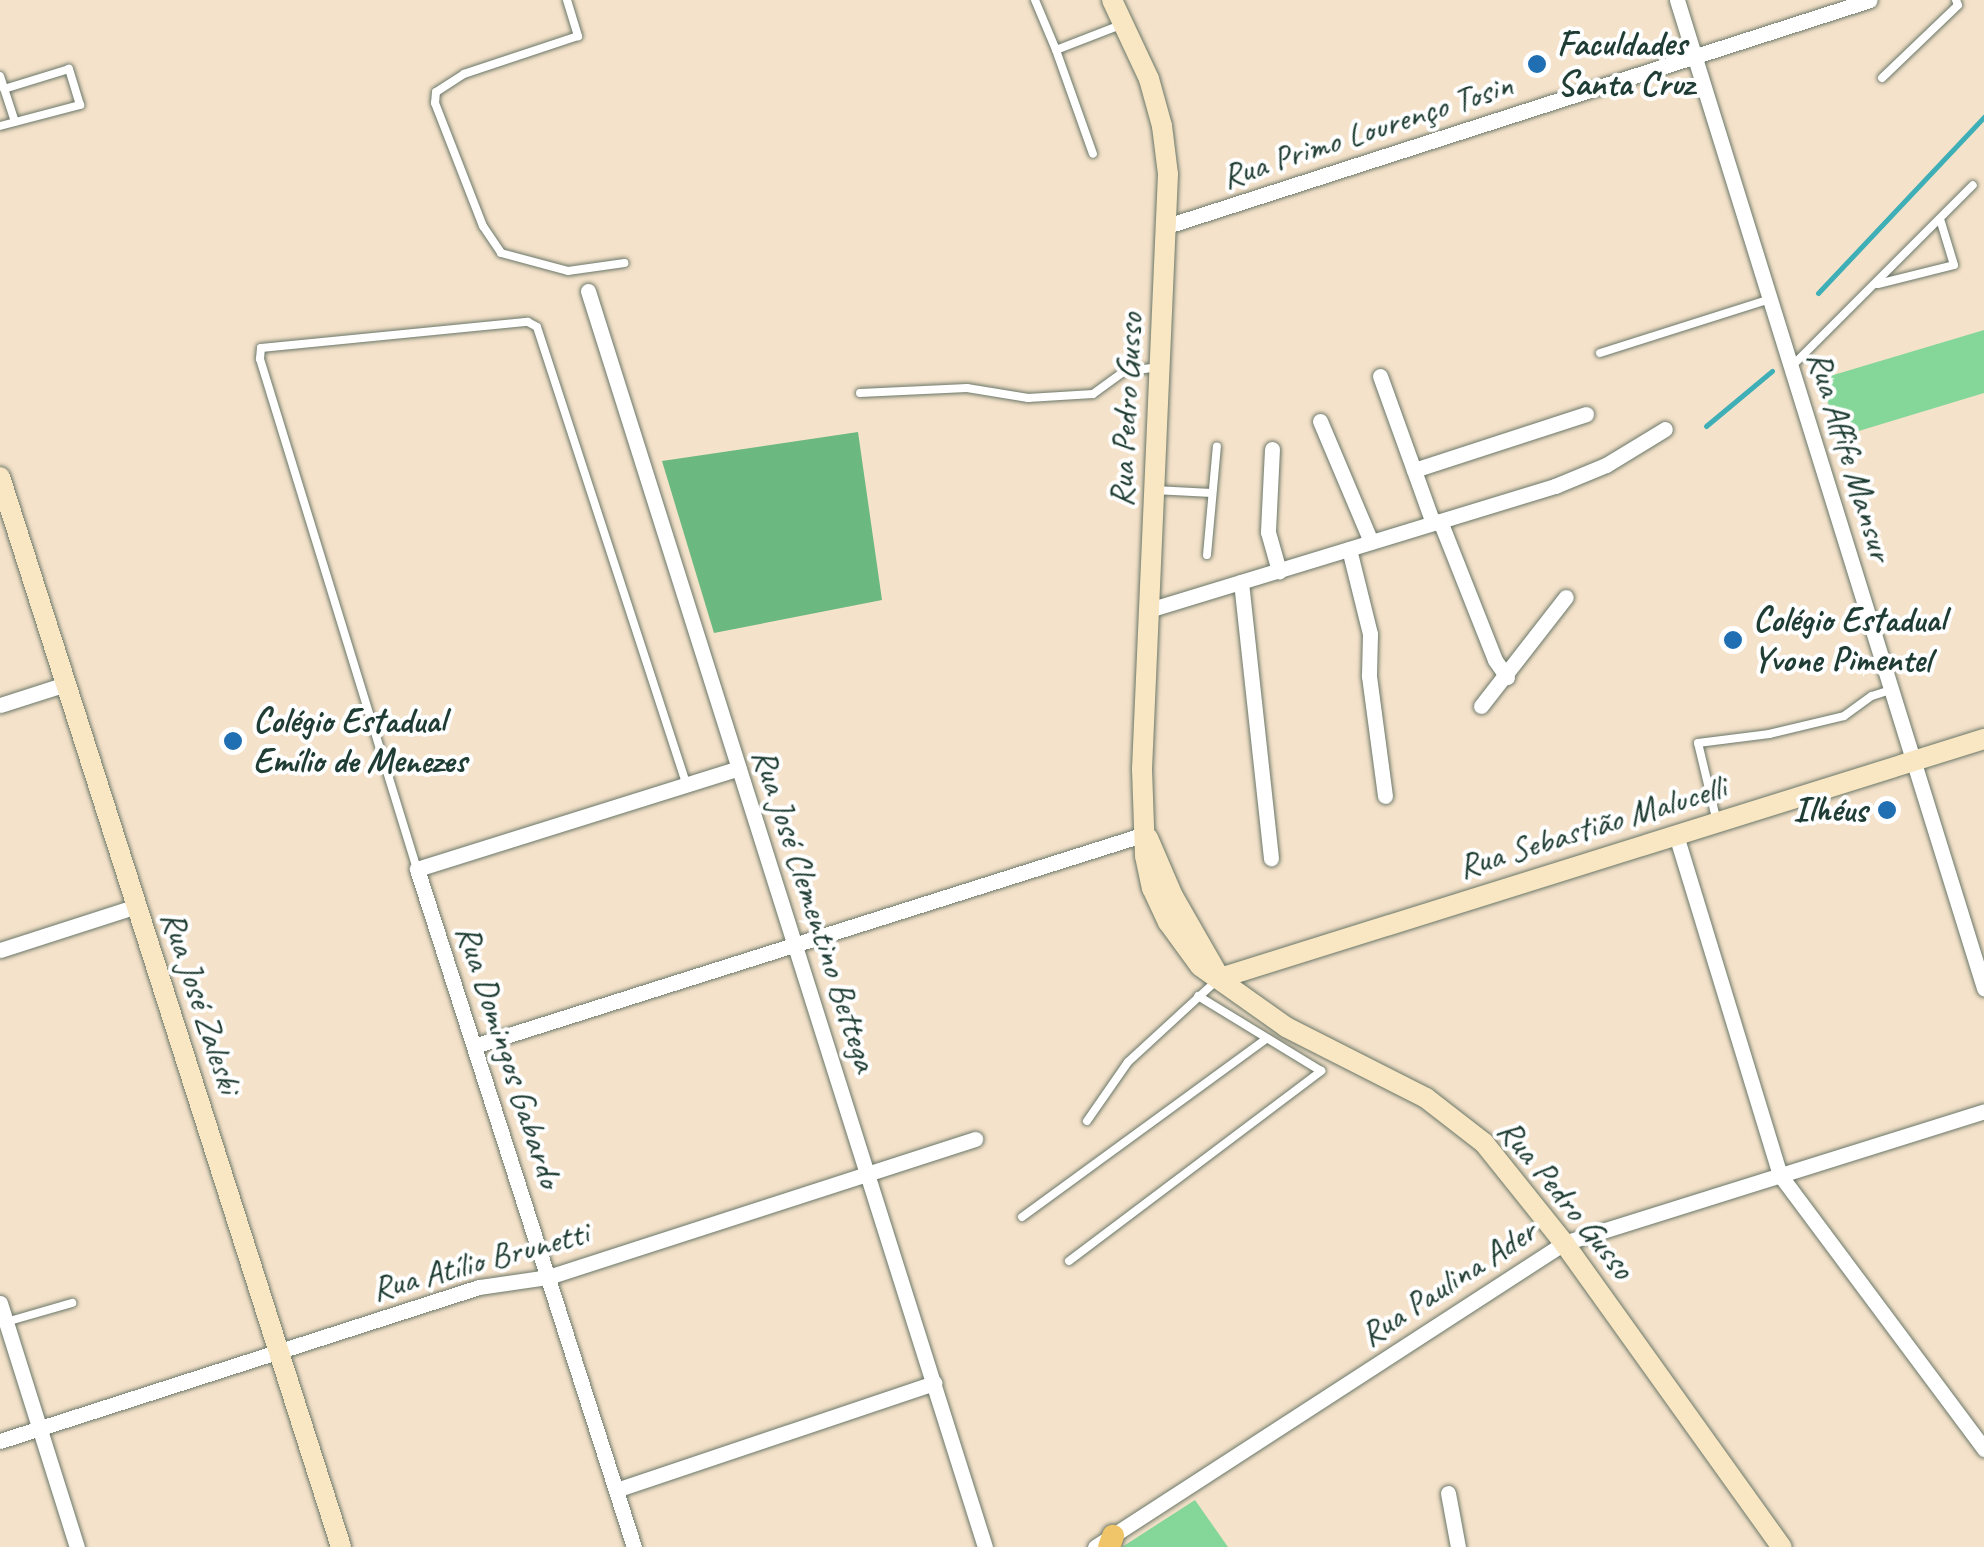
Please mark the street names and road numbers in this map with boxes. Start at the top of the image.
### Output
street label: Rua Primo Lourenço Tosin [1216,64,1518,198]
street label: Rua Pedro Gusso [1100,312,1152,508]
street label: Rua Affife Mansur [1798,346,1902,566]
street label: Rua José Clementino Bettega [743,744,887,1076]
street label: Rua Sebastião Malucelli [1453,766,1731,888]
street label: Rua José Zaleski [152,906,250,1098]
street label: Rua Domingos Gabardo [447,919,571,1193]
street label: Rua Pedro Gusso [1489,1111,1643,1287]
street label: Rua Paulina Ader [1351,1210,1545,1356]
street label: Rua Atílio Brunetti [367,1212,593,1310]

